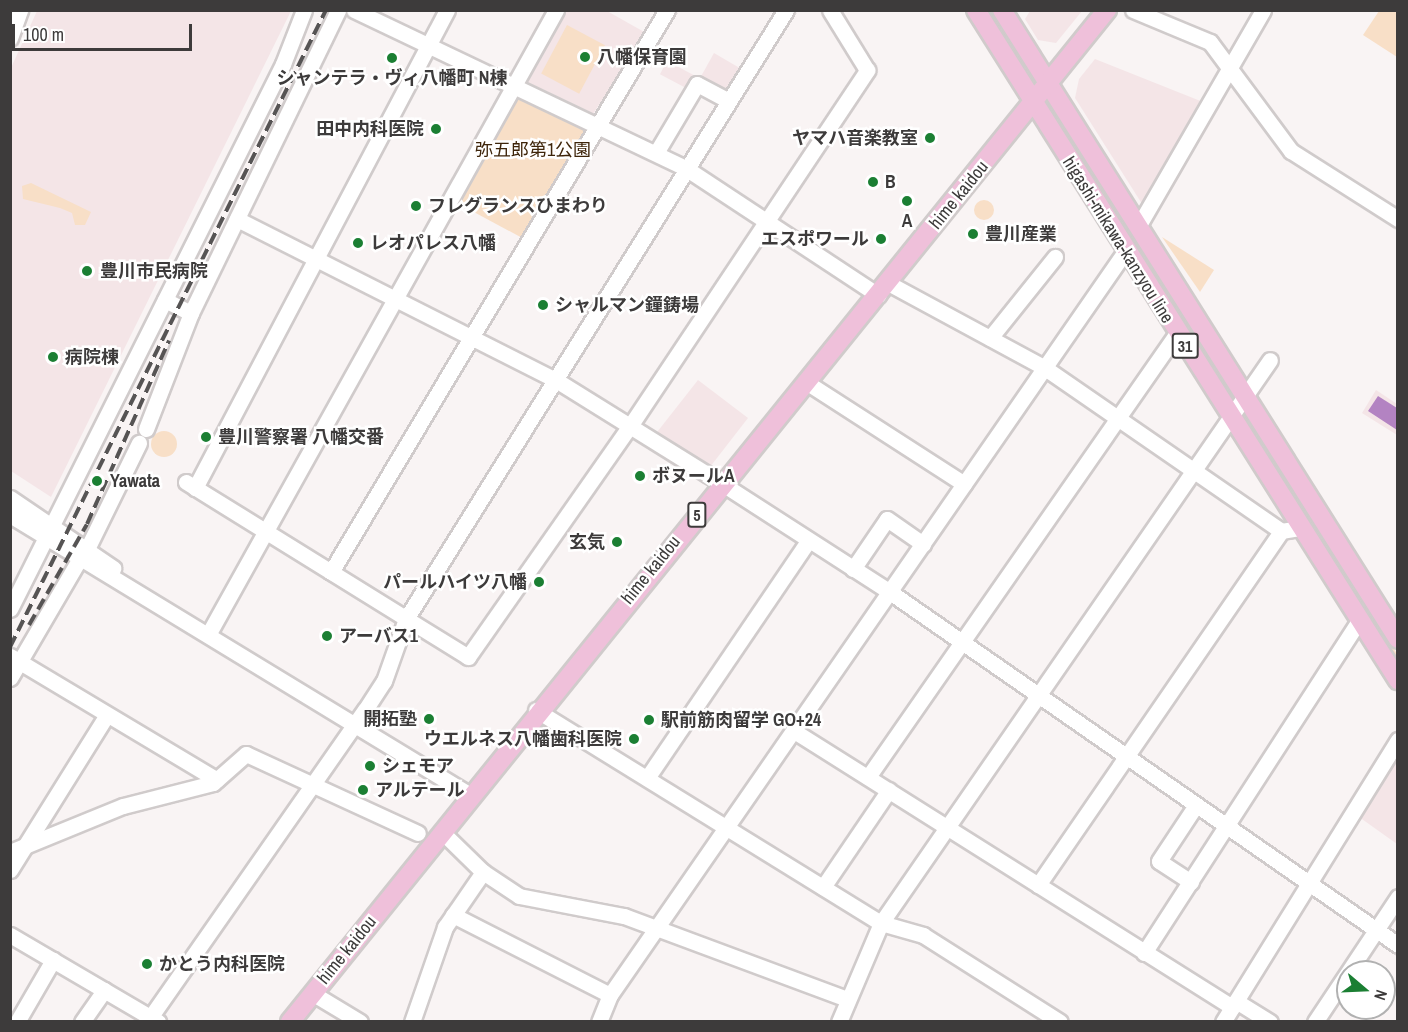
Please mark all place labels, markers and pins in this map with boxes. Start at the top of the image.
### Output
place label: 八幡保育園 [597,46,687,68]
marker: 八幡保育園 [578,50,592,64]
marker: シャンテラ・ヴィ八幡町 N棟 [385,51,399,65]
place label: シャンテラ・ヴィ八幡町 N棟 [277,67,507,89]
place label: 田中内科医院 [316,118,424,140]
marker: 田中内科医院 [429,122,443,136]
place label: ヤマハ音楽教室 [792,127,918,149]
marker: ヤマハ音楽教室 [923,131,937,145]
place label: B [885,171,896,193]
marker: B [866,175,880,189]
marker: A [900,194,914,208]
place label: フレグランスひまわり [428,195,608,217]
marker: フレグランスひまわり [409,199,423,213]
place label: A [902,210,912,232]
place label: 豊川産業 [985,223,1057,245]
marker: 豊川産業 [966,227,980,241]
place label: エスポワール [761,228,869,250]
place label: レオパレス八幡 [370,232,496,254]
marker: エスポワール [874,232,888,246]
marker: レオパレス八幡 [351,236,365,250]
place label: 豊川市民病院 [100,260,208,282]
marker: 豊川市民病院 [78,262,96,280]
place label: シャルマン鐘鋳場 [555,294,699,316]
marker: シャルマン鐘鋳場 [536,298,550,312]
place label: 病院棟 [65,346,119,368]
marker: 病院棟 [46,350,60,364]
place label: 豊川警察署 八幡交番 [218,426,384,448]
marker: 豊川警察署 八幡交番 [199,430,213,444]
place label: ボヌールA [652,465,735,487]
marker: ボヌールA [633,469,647,483]
place label: Yawata [110,470,160,492]
marker: Yawata [88,472,106,490]
place label: 玄気 [569,531,605,553]
marker: 玄気 [610,535,624,549]
place label: パールハイツ八幡 [383,571,527,593]
marker: パールハイツ八幡 [532,575,546,589]
place label: アーバス1 [339,625,418,647]
marker: アーバス1 [320,629,334,643]
place label: 開拓塾 [363,708,417,730]
place label: 駅前筋肉留学 GO+24 [661,709,821,731]
marker: 開拓塾 [422,712,436,726]
marker: 駅前筋肉留学 GO+24 [642,713,656,727]
place label: ウエルネス八幡歯科医院 [424,728,622,750]
marker: ウエルネス八幡歯科医院 [627,732,641,746]
place label: シェモア [382,755,454,777]
marker: シェモア [363,759,377,773]
place label: アルテール [375,779,465,801]
marker: アルテール [356,783,370,797]
place label: かとう内科医院 [159,953,285,975]
marker: かとう内科医院 [140,957,154,971]

